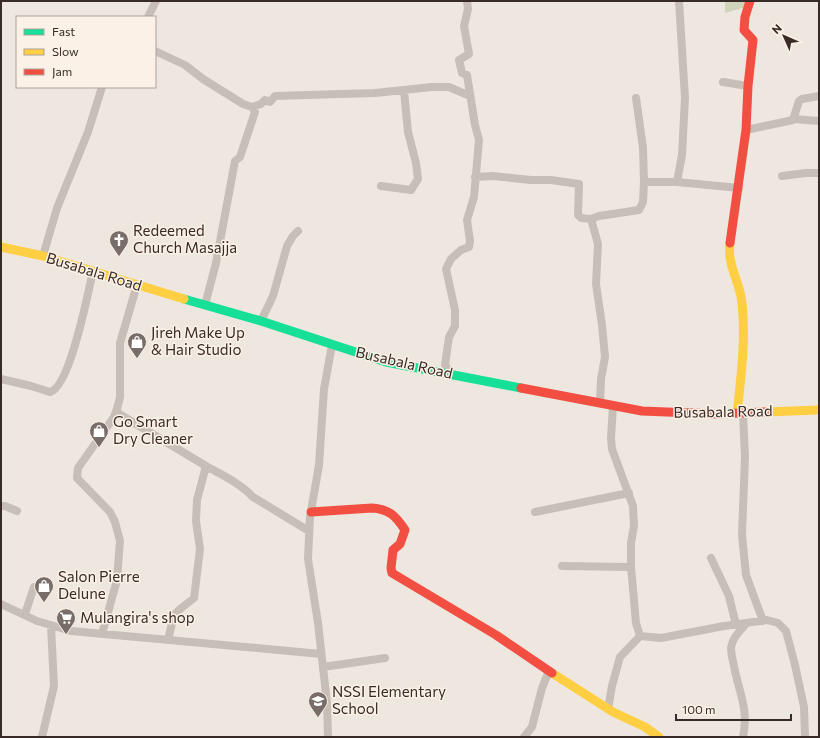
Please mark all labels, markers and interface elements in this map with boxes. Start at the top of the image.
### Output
legend [16,16,156,88]
north arrow [764,16,804,56]
text: N [769,21,784,36]
text: Fast [52,24,75,38]
text: Slow [52,44,79,58]
text: Jam [52,64,72,79]
place label: Redeemed Church Masajja [133,221,237,256]
church icon: Redeemed Church Masajja [108,229,130,257]
street label: Busabala Road [44,248,144,294]
place label: Jireh Make Up & Hair Studio [151,323,245,358]
shop icon: Jireh Make Up & Hair Studio [126,331,148,359]
street label: Busabala Road [354,342,454,382]
street label: Busabala Road [673,401,773,421]
place label: Go Smart Dry Cleaner [113,412,193,447]
shop icon: Go Smart Dry Cleaner [88,420,110,448]
place label: Salon Pierre Delune [58,567,140,602]
shop icon: Salon Pierre Delune [33,575,55,603]
supermarket icon: Mulangira's shop [55,607,77,635]
place label: Mulangira's shop [80,608,195,626]
place label: NSSI Elementary School [332,682,446,717]
school or university icon: NSSI Elementary School [307,690,329,718]
scale bar [676,696,791,722]
text: 100 m [682,702,716,716]

